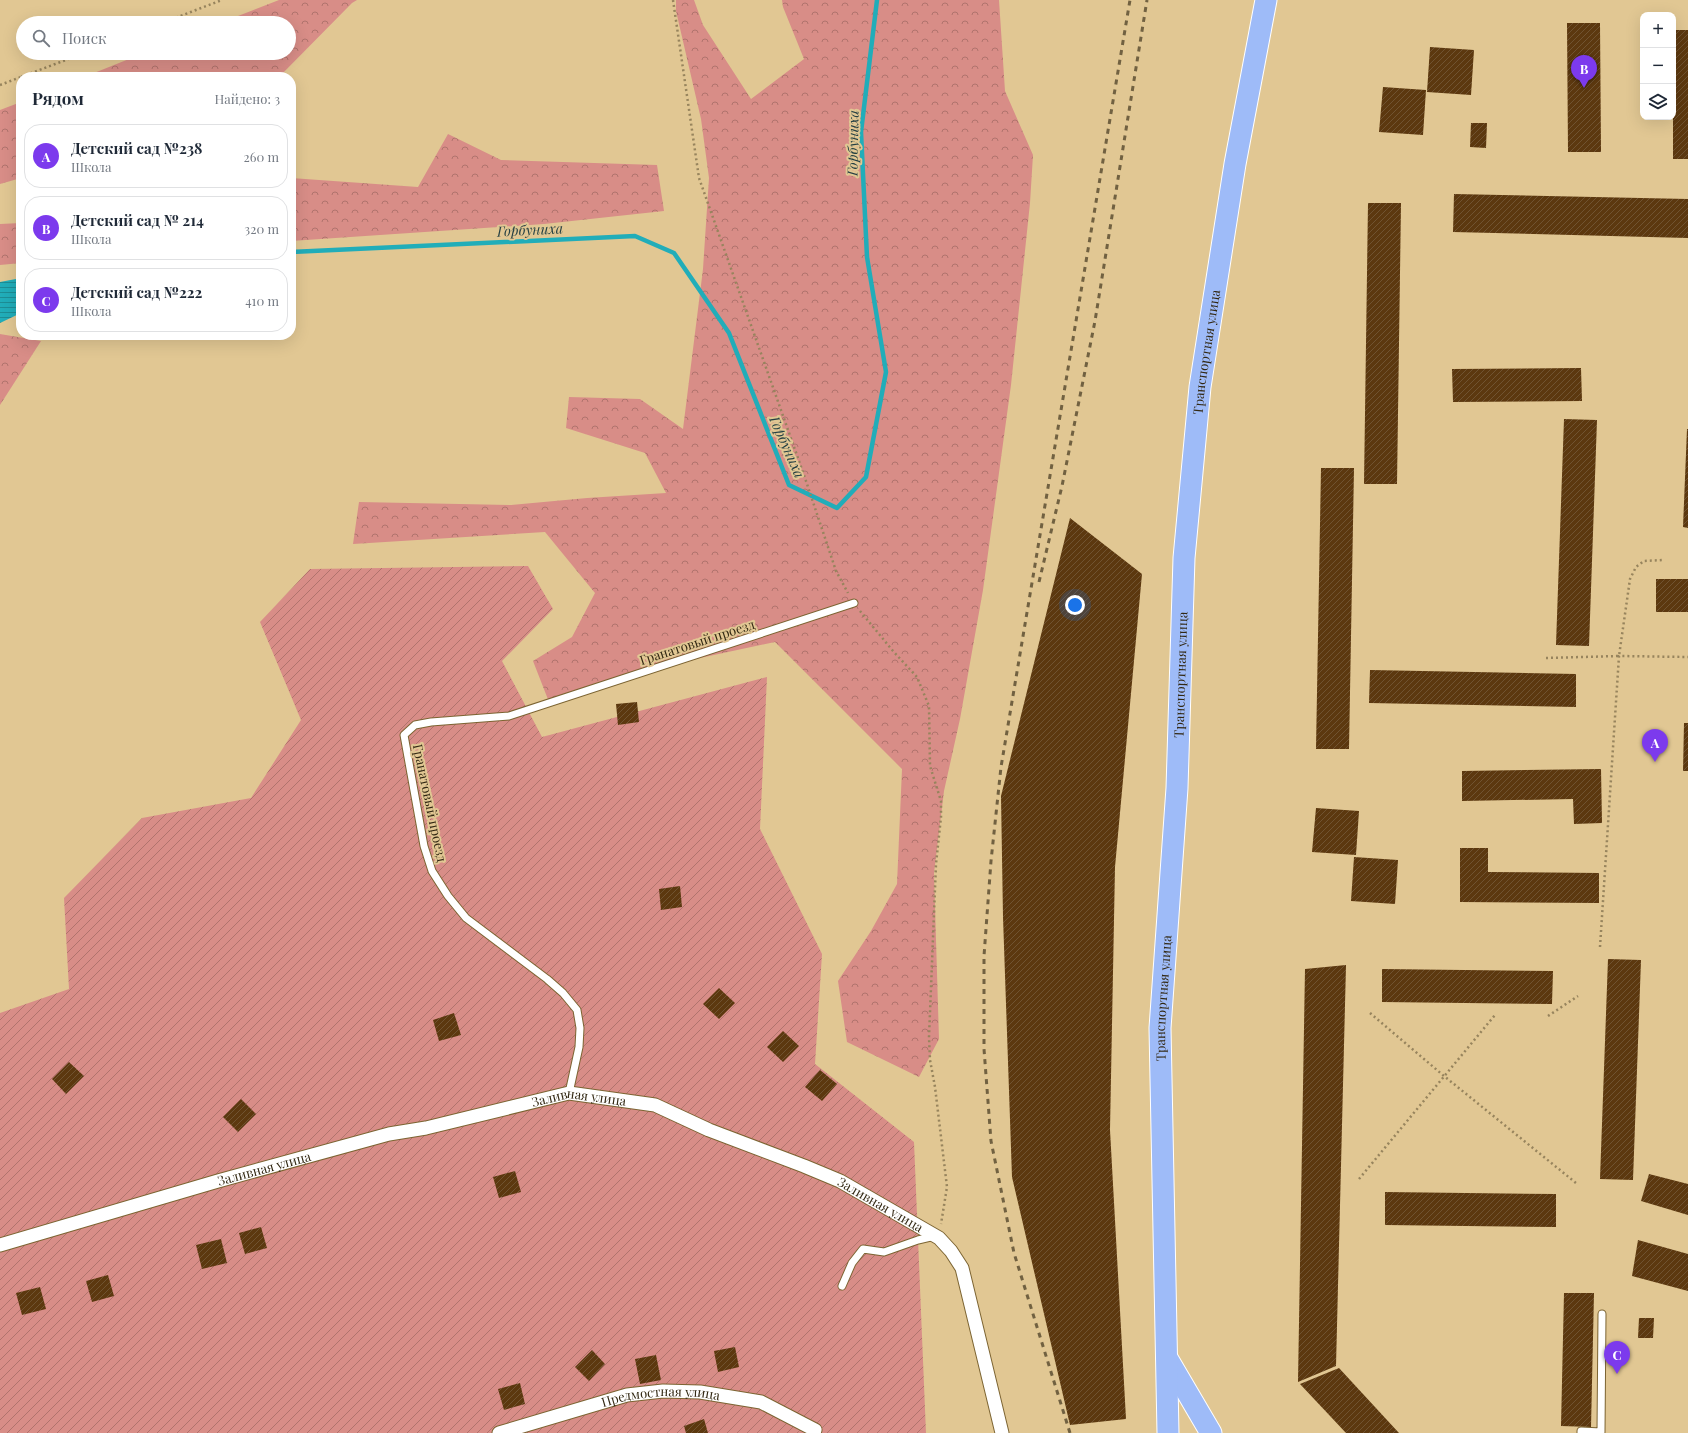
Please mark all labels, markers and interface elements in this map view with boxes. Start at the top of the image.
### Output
map controls [1640,12,1676,120]
button: + [1640,12,1676,48]
search box [16,16,296,60]
icon: search [30,27,52,49]
text: Поиск [62,28,107,48]
button: − [1640,48,1676,84]
pin: B [1571,55,1597,88]
button: layers [1640,84,1676,120]
text: Рядом [32,87,84,109]
text: Найдено: 3 [215,90,280,107]
water label: Горбуниха [842,110,863,177]
text: Детский сад №238 [71,138,203,158]
text: A [42,148,50,165]
text: 260 m [243,148,279,165]
text: Школа [71,158,111,175]
text: Детский сад № 214 [71,210,204,230]
water label: Горбуниха [496,218,563,241]
text: B [42,220,50,237]
text: 320 m [244,220,279,237]
text: Школа [71,230,111,247]
text: Детский сад №222 [71,282,202,302]
street label: Транспортная улица [1188,288,1223,415]
text: C [41,292,51,309]
text: 410 m [245,292,279,309]
text: Школа [71,302,111,319]
water label: Горбуниха [765,412,810,481]
your location [1065,595,1085,615]
street label: Транспортная улица [1170,611,1190,738]
street label: Гранатовый проезд [637,615,757,668]
pin: A [1642,729,1668,762]
street label: Гранатовый проезд [410,742,451,864]
street label: Транспортная улица [1151,934,1175,1061]
street label: Заливная улица [530,1084,628,1110]
street label: Заливная улица [215,1147,313,1189]
street label: Заливная улица [835,1173,927,1236]
pin: C [1604,1341,1630,1374]
street label: Предмостная улица [599,1382,722,1410]

